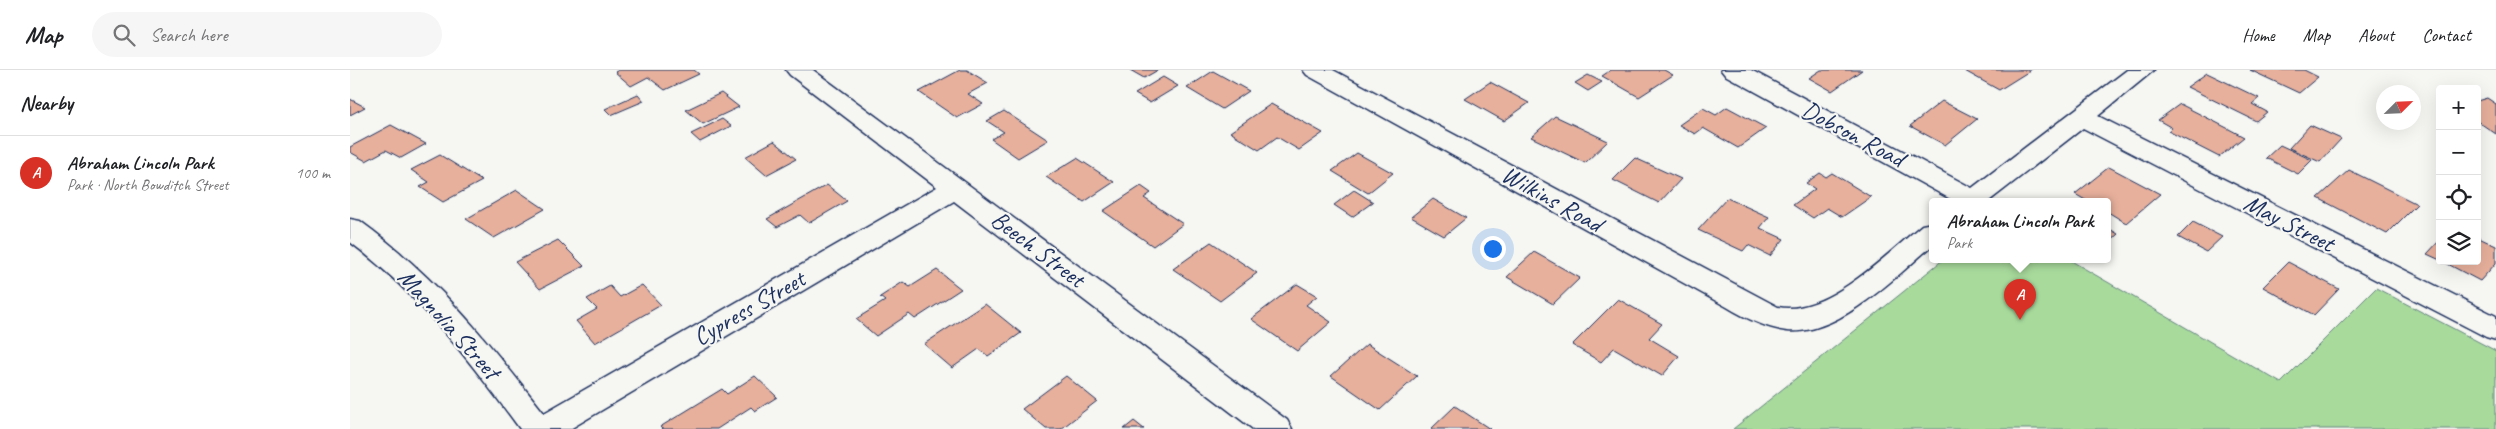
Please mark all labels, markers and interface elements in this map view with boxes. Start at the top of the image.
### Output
search box [92,12,442,57]
text: Map [25,20,62,50]
icon: search [110,21,138,49]
text: Search here [150,23,228,47]
text: Home [2242,24,2275,46]
text: Map [2303,24,2330,46]
text: About [2358,24,2394,46]
text: Contact [2422,24,2471,46]
north arrow [2376,85,2421,130]
map controls [2436,85,2481,265]
button: + [2436,85,2481,130]
text: Nearby [20,90,73,116]
street label: Dobson Road [1796,94,1914,176]
button: − [2436,130,2481,175]
text: Abraham Lincoln Park [67,151,214,175]
street label: Wilkins Road [1496,158,1612,242]
text: A [32,163,40,183]
text: 100 m [296,163,330,183]
text: Park · North Bowditch Street [67,175,229,195]
button: locate [2436,175,2481,220]
street label: May Street [2239,187,2342,260]
popup [1929,198,2111,263]
street label: Beech Street [985,203,1094,296]
text: Abraham Lincoln Park [1947,209,2093,233]
button: layers [2436,220,2481,265]
text: Park [1947,233,1972,253]
your location [1480,236,1506,262]
street label: Magnolia Street [391,262,510,389]
street label: Cypress Street [687,262,813,353]
pin: A [2004,279,2036,320]

